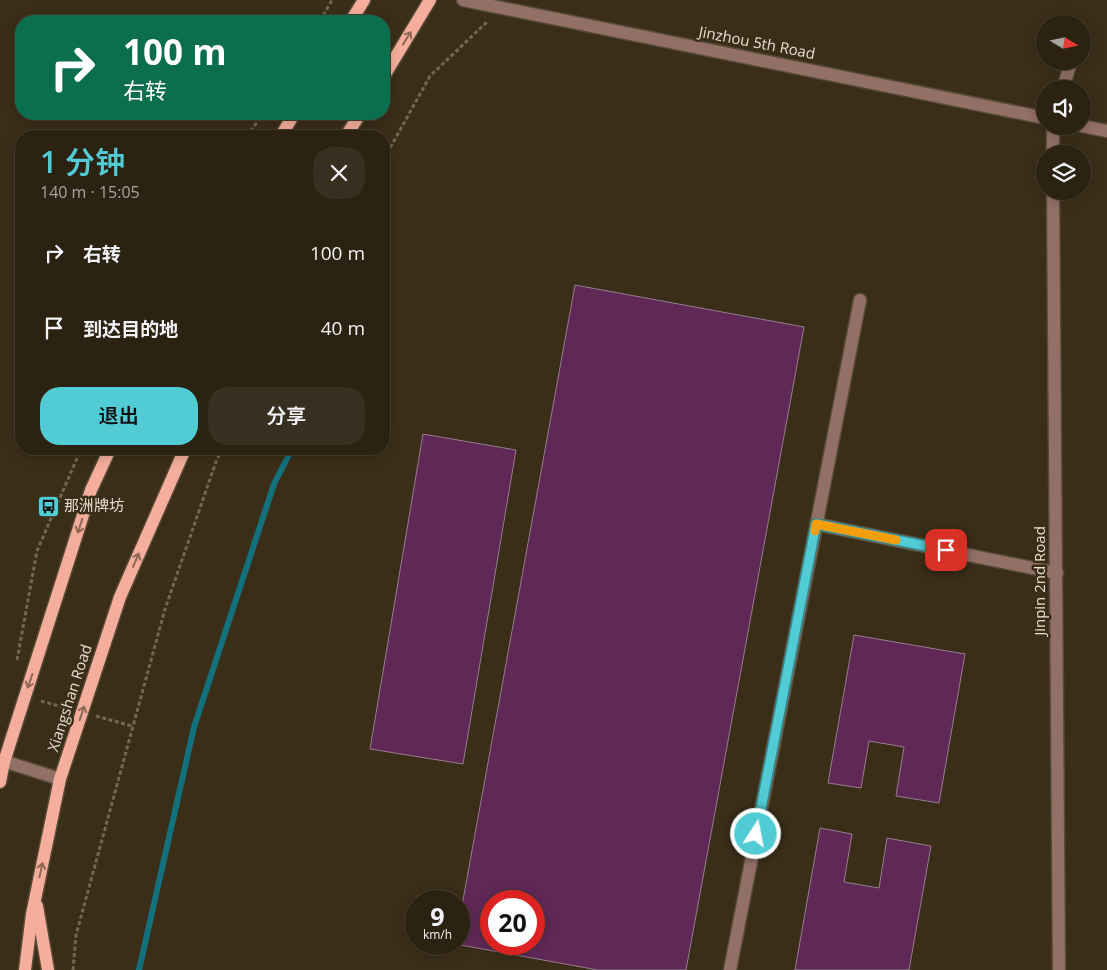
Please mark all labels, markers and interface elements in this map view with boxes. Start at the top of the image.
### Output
north arrow [1036,15,1091,70]
map controls [1036,15,1091,200]
street label: Jinzhou 5th Road [695,21,817,63]
text: 100 m [123,28,227,75]
one-way arrow [402,31,412,45]
icon: right [40,35,105,100]
text: 右转 [123,75,167,105]
button: sound [1036,80,1091,135]
text: 1 分钟 [40,141,125,182]
button: layers [1036,145,1091,200]
button: close [313,147,365,199]
text: 140 m · 15:05 [40,181,140,203]
icon: right [40,239,68,267]
text: 100 m [310,240,365,266]
text: 右转 [83,241,121,267]
icon: arrive [40,314,68,342]
text: 40 m [321,315,365,341]
text: 到达目的地 [83,316,178,342]
button: 退出 [40,387,198,445]
button: 分享 [208,387,365,445]
bus stop icon: 那洲牌坊 [36,494,60,518]
place label: 那洲牌坊 [64,495,124,515]
one-way arrow [74,518,84,534]
street label: Jinpin 2nd Road [1029,526,1049,638]
pin [925,529,967,571]
icon: arrive [932,536,960,564]
one-way arrow [132,553,142,568]
street label: Xiangshan Road [42,641,96,754]
one-way arrow [25,673,34,688]
one-way arrow [78,706,87,721]
position arrow [729,807,781,859]
one-way arrow [37,863,46,879]
speed limit sign: 20 [480,890,545,955]
text: 9 [430,899,445,933]
text: km/h [423,926,452,943]

